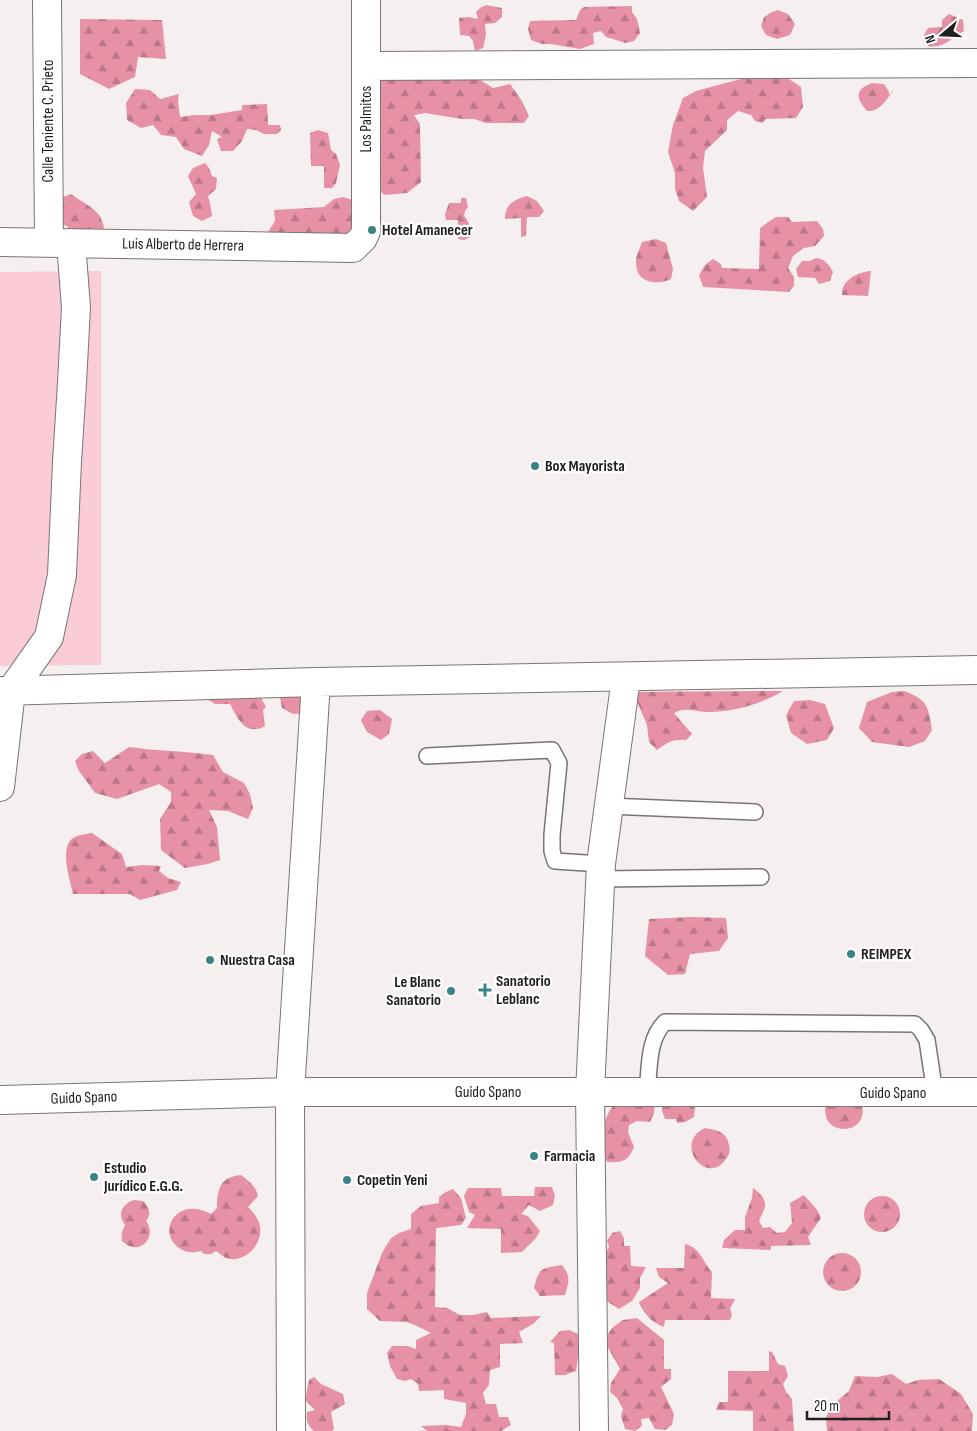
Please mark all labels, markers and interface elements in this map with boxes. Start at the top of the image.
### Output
north arrow [917,10,967,60]
text: N [921,33,939,45]
street label: Calle Teniente C. Prieto [39,60,58,182]
street label: Los Palmitos [357,85,376,152]
place label: Hotel Amanecer [382,221,473,240]
marker: Hotel Amanecer [366,224,378,236]
street label: Luis Alberto de Herrera [122,234,244,256]
place label: Box Mayorista [545,457,625,476]
marker: Box Mayorista [529,460,541,472]
place label: REIMPEX [861,945,912,964]
marker: REIMPEX [845,948,857,960]
place label: Nuestra Casa [220,951,295,970]
marker: Nuestra Casa [204,954,216,966]
place label: Sanatorio Leblanc [496,972,551,1009]
place label: Le Blanc Sanatorio [386,973,441,1010]
marker: Sanatorio Leblanc [478,983,492,997]
marker: Le Blanc Sanatorio [445,985,457,997]
street label: Guido Spano [455,1083,521,1102]
street label: Guido Spano [860,1084,926,1103]
street label: Guido Spano [50,1087,118,1109]
place label: Farmacia [544,1147,595,1166]
marker: Farmacia [528,1150,540,1162]
place label: Estudio Jurídico E.G.G. [103,1159,183,1196]
marker: Estudio Jurídico E.G.G. [88,1171,100,1183]
place label: Copetin Yeni [357,1171,428,1190]
marker: Copetin Yeni [341,1174,353,1186]
scale bar [807,1388,890,1420]
text: 20 m [814,1397,839,1416]

